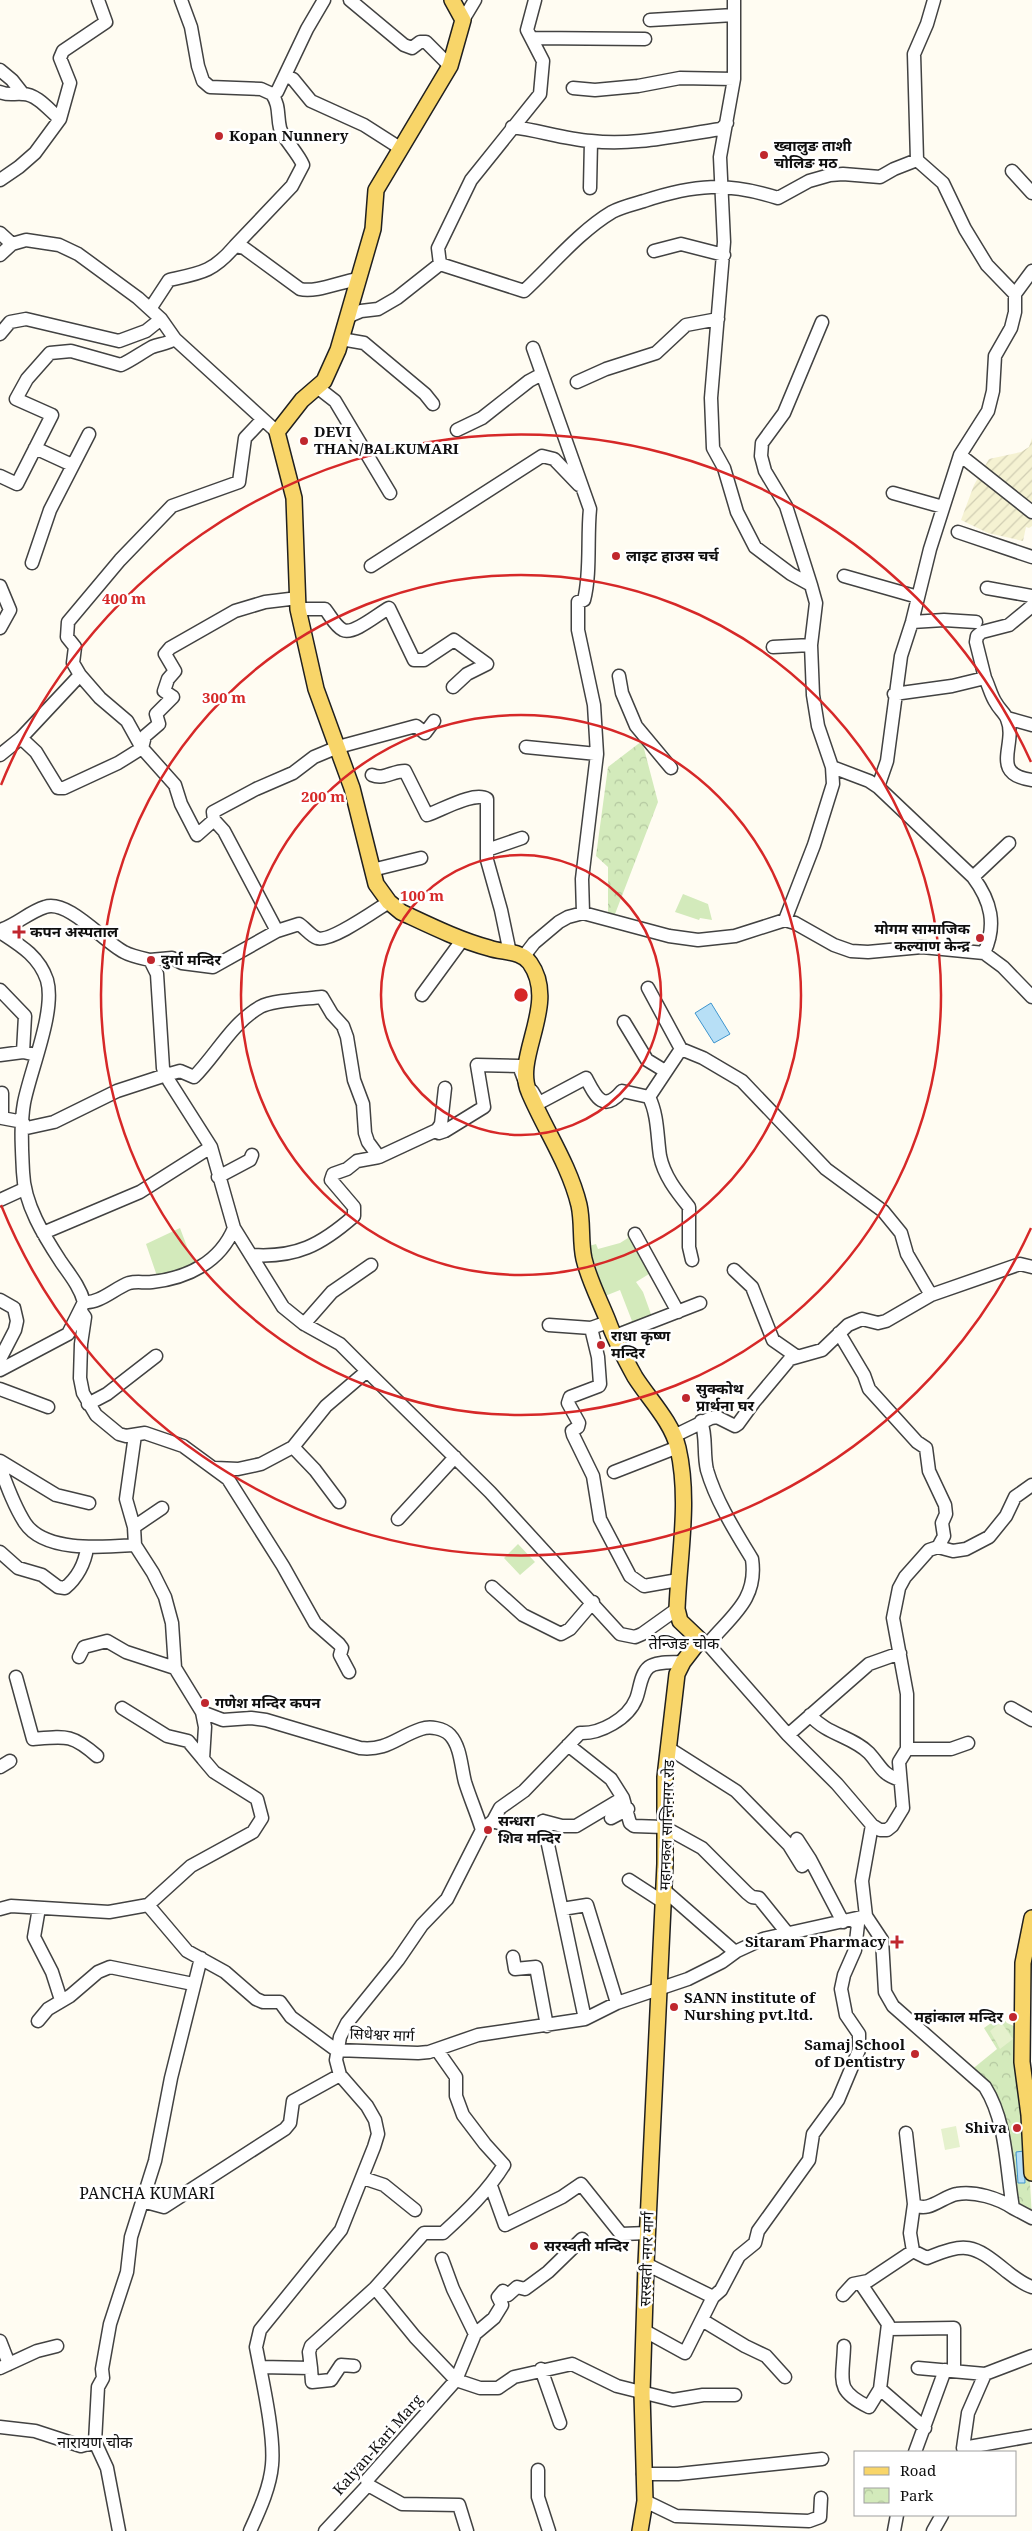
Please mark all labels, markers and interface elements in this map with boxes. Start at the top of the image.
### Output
place label: Kopan Nunnery [229,125,349,145]
marker: Kopan Nunnery [213,130,225,142]
place label: ख्वालुङ ताशी चोलिङ मठ [774,135,852,172]
marker: ख्वालुङ ताशी चोलिङ मठ [758,149,770,161]
place label: DEVI THAN/BALKUMARI [314,421,459,458]
marker: DEVI THAN/BALKUMARI [298,435,310,447]
place label: लाइट हाउस चर्च [626,545,720,565]
marker: लाइट हाउस चर्च [610,550,622,562]
text: 400 m [102,588,146,608]
text: 300 m [202,687,246,707]
text: 200 m [301,786,345,806]
text: 100 m [400,885,444,905]
place label: मोगम सामाजिक कल्याण केन्द्र [875,918,971,955]
place label: कपन अस्पताल [30,921,119,941]
marker: कपन अस्पताल [12,925,26,939]
marker: मोगम सामाजिक कल्याण केन्द्र [974,932,986,944]
place label: दुर्गा मन्दिर [161,949,222,970]
marker: दुर्गा मन्दिर [145,954,157,966]
centre of rings [512,986,530,1004]
place label: राधा कृष्ण मन्दिर [611,1325,671,1362]
marker: राधा कृष्ण मन्दिर [595,1339,607,1351]
place label: सुक्कोथ प्रार्थना घर [696,1378,755,1415]
marker: सुक्कोथ प्रार्थना घर [680,1392,692,1404]
district label: तेन्जिङ चोक [649,1632,720,1654]
place label: गणेश मन्दिर कपन [215,1692,321,1712]
marker: गणेश मन्दिर कपन [199,1697,211,1709]
street label: महानकल सान्तिनगर रोड [654,1758,678,1891]
place label: सन्धरा शिव मन्दिर [498,1810,561,1847]
marker: सन्धरा शिव मन्दिर [482,1824,494,1836]
place label: Sitaram Pharmacy [745,1931,886,1951]
marker: Sitaram Pharmacy [890,1935,904,1949]
place label: SANN institute of Nurshing pvt.ltd. [684,1987,817,2024]
marker: SANN institute of Nurshing pvt.ltd. [668,2001,680,2013]
place label: महांकाल मन्दिर [914,2006,1003,2026]
marker: महांकाल मन्दिर [1007,2011,1019,2023]
street label: सिधेश्वर मार्ग [349,2023,416,2045]
place label: Samaj School of Dentistry [804,2034,906,2071]
marker: Samaj School of Dentistry [909,2048,921,2060]
place label: Shiva [965,2117,1007,2137]
marker: Shiva [1011,2122,1023,2134]
district label: PANCHA KUMARI [79,2182,215,2204]
street label: सरस्वती नगर मार्ग [634,2210,658,2307]
place label: सरस्वती मन्दिर [544,2235,629,2255]
marker: सरस्वती मन्दिर [528,2240,540,2252]
street label: Kalyan-Kari Marg [328,2390,427,2499]
district label: नारायण चोक [57,2431,133,2453]
legend [854,2451,1017,2516]
text: Road [900,2460,936,2480]
text: Park [900,2485,934,2505]

